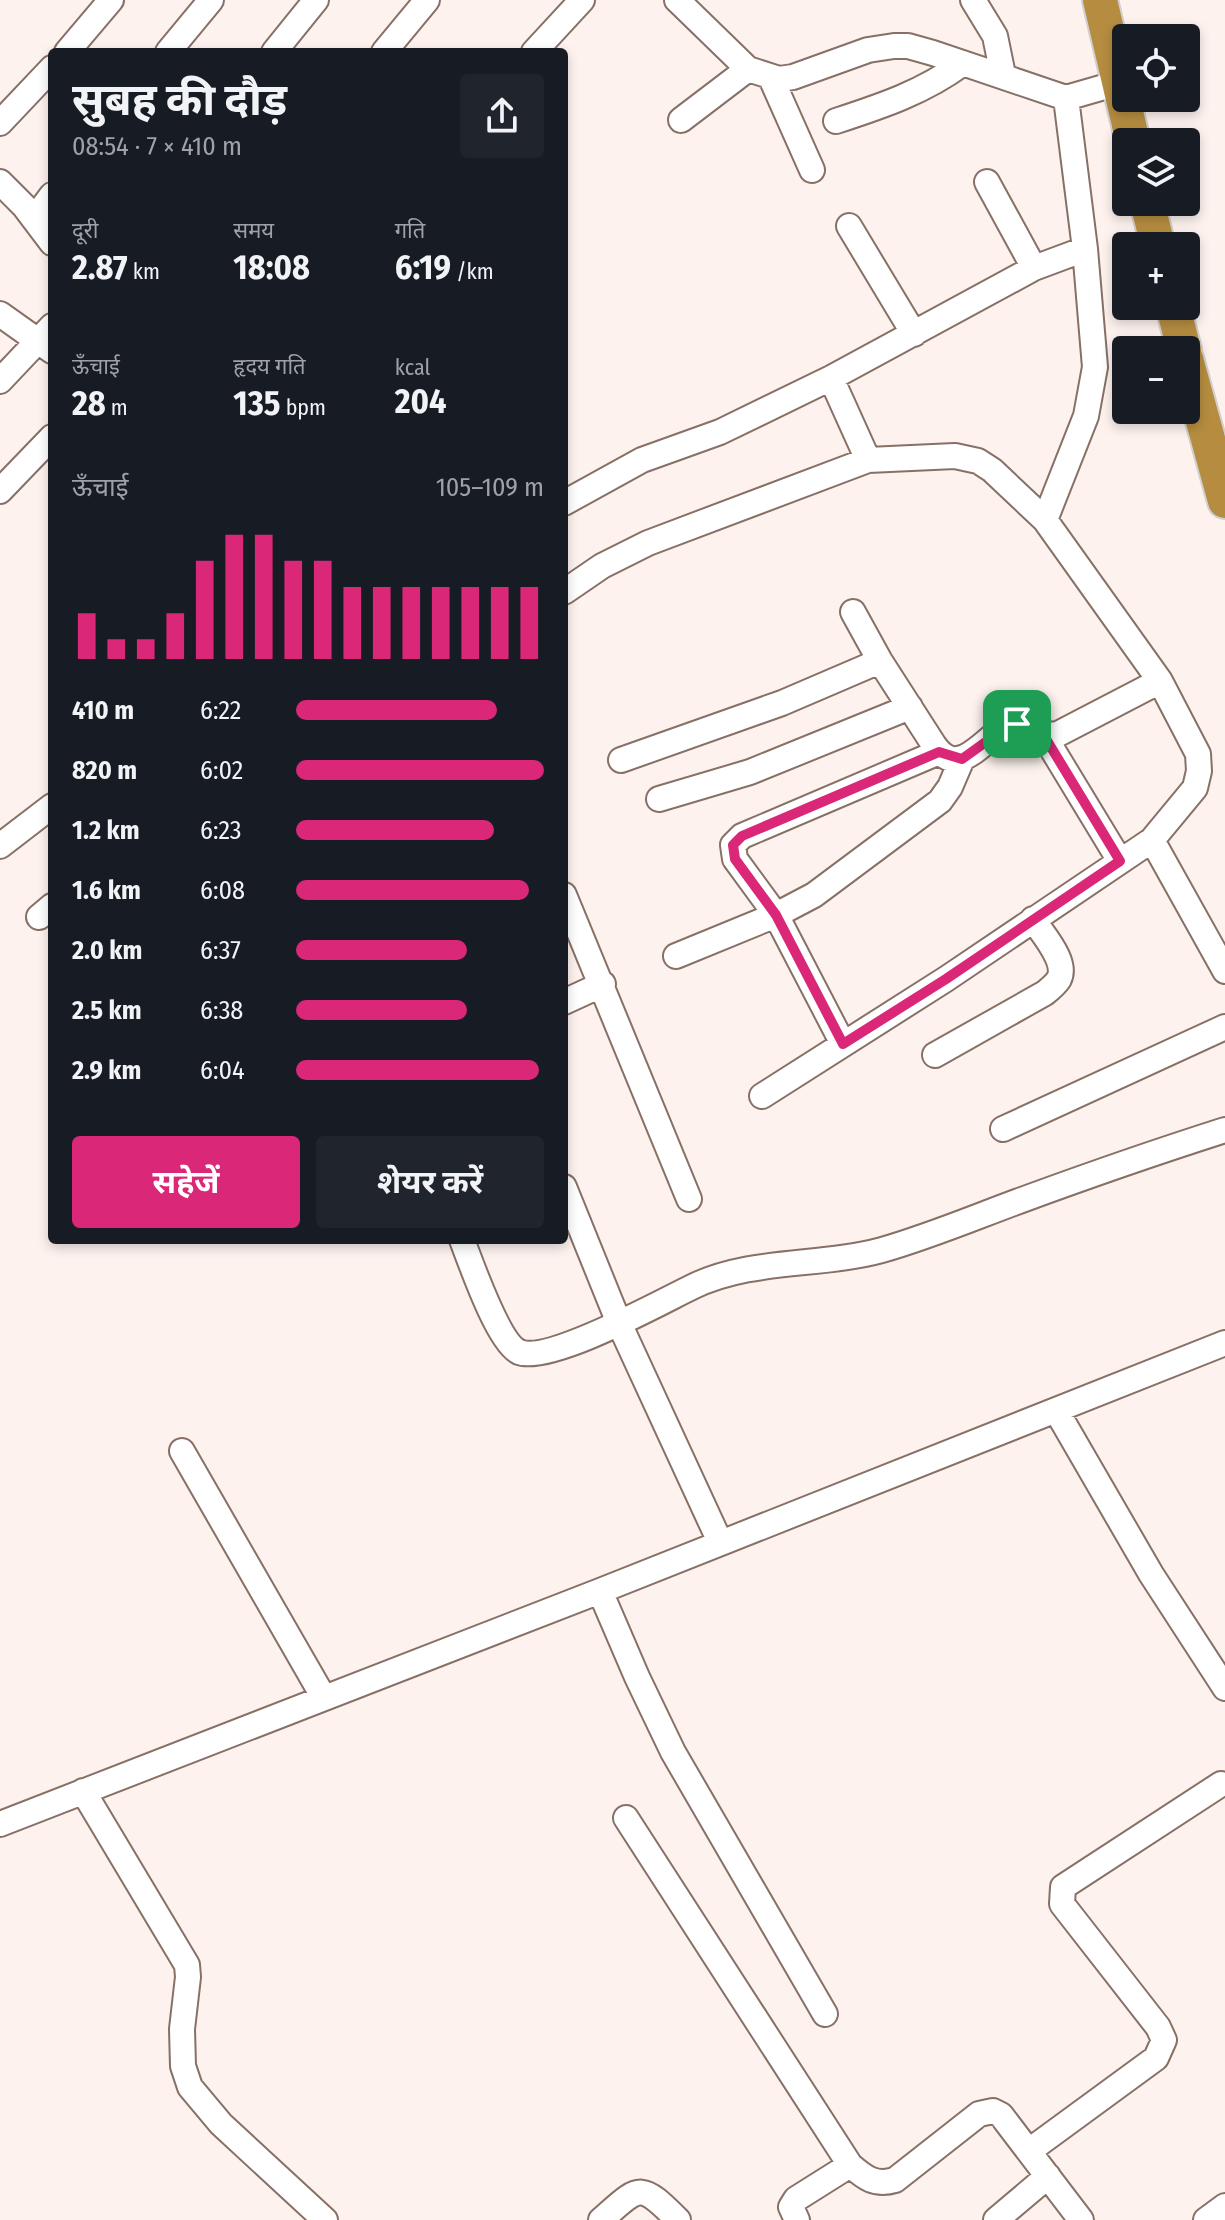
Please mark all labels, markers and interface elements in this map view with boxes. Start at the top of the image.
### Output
map controls [1112,24,1200,424]
button: locate [1112,24,1200,112]
text: सुबह की दौड़ [72,74,287,127]
button: share [460,74,544,158]
button: layers [1112,128,1200,216]
text: 08:54 · 7 × 410 m [72,131,242,162]
text: दूरी [72,217,98,244]
text: समय [233,217,274,244]
text: गति [395,217,425,244]
button: + [1112,232,1200,320]
text: 2.87 [72,247,128,288]
text: 18:08 [233,247,310,288]
text: 6:19 [395,247,451,288]
text: km [128,258,160,285]
text: /km [451,258,494,285]
button: − [1112,336,1200,424]
text: ऊँचाई [72,353,120,380]
text: हृदय गति [233,353,306,380]
text: kcal [395,354,430,381]
text: 204 [395,381,446,422]
text: 28 [72,383,106,424]
text: 135 [233,383,281,424]
text: m [106,394,128,421]
text: bpm [281,394,326,421]
text: ऊँचाई [72,472,128,503]
text: 105–109 m [436,472,544,503]
pin [983,690,1051,758]
text: 410 m [72,695,134,726]
text: 6:22 [200,695,241,726]
icon: arrive [995,702,1039,746]
text: 820 m [72,755,137,786]
text: 6:02 [200,755,243,786]
text: 1.2 km [72,815,139,846]
text: 6:23 [200,815,242,846]
text: 1.6 km [72,875,141,906]
text: 6:08 [200,875,245,906]
text: 2.0 km [72,935,142,966]
text: 6:37 [200,935,241,966]
text: 2.5 km [72,995,142,1026]
text: 6:38 [200,995,243,1026]
text: 2.9 km [72,1055,141,1086]
text: 6:04 [200,1055,245,1086]
button: सहेजें [72,1136,300,1228]
button: शेयर करें [316,1136,544,1228]

